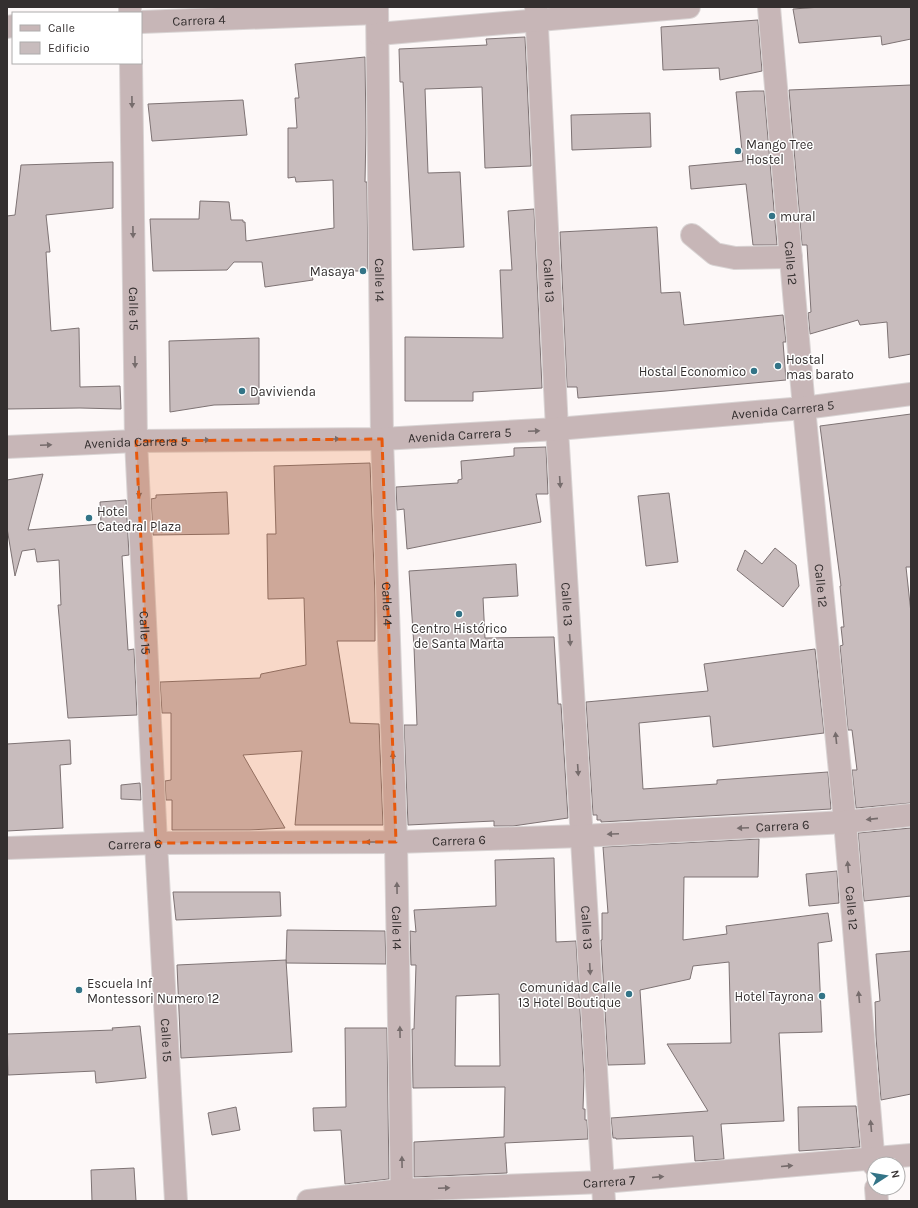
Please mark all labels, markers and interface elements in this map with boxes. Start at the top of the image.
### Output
street label: Carrera 4 [172,11,226,28]
legend [12,12,142,64]
text: Calle [48,21,75,35]
text: Edificio [48,41,89,55]
one-way arrow [129,96,135,109]
place label: Mango Tree Hostel [746,137,813,167]
marker: Mango Tree Hostel [733,146,743,156]
place label: mural [780,209,816,224]
marker: mural [767,211,777,221]
one-way arrow [130,226,136,239]
street label: Calle 12 [782,240,801,286]
street label: Calle 14 [372,258,388,302]
street label: Calle 13 [541,258,558,303]
place label: Masaya [310,264,355,279]
marker: Masaya [358,266,368,276]
street label: Calle 15 [126,287,142,331]
place label: Hostal mas barato [786,352,854,382]
one-way arrow [132,356,138,369]
marker: Hostal mas barato [773,361,783,371]
place label: Hostal Economico [639,364,746,379]
marker: Hostal Economico [749,366,759,376]
place label: Davivienda [250,384,316,399]
marker: Davivienda [237,386,247,396]
street label: Avenida Carrera 5 [730,397,835,422]
street label: Avenida Carrera 5 [408,424,512,445]
one-way arrow [528,427,540,434]
street label: Avenida Carrera 5 [84,433,188,451]
one-way arrow [328,436,341,442]
one-way arrow [198,437,211,443]
one-way arrow [40,442,53,448]
one-way arrow [557,476,564,488]
one-way arrow [135,486,142,498]
place label: Hotel Catedral Plaza [97,504,181,534]
marker: Hotel Catedral Plaza [84,513,94,523]
street label: Calle 12 [812,563,831,608]
street label: Calle 14 [379,582,396,626]
street label: Calle 13 [559,582,576,627]
marker: Centro Histórico de Santa Marta [454,609,464,619]
street label: Calle 15 [137,610,154,655]
place label: Centro Histórico de Santa Marta [411,621,507,651]
one-way arrow [567,634,574,646]
one-way arrow [833,732,839,744]
one-way arrow [390,752,397,764]
one-way arrow [575,764,582,776]
street label: Carrera 6 [755,816,810,834]
one-way arrow [866,816,878,822]
one-way arrow [737,824,749,831]
one-way arrow [607,831,619,838]
street label: Carrera 6 [432,832,486,848]
street label: Carrera 6 [108,835,162,852]
one-way arrow [364,839,377,845]
one-way arrow [845,861,852,873]
one-way arrow [394,881,400,894]
street label: Calle 12 [843,886,862,931]
street label: Calle 13 [579,905,596,950]
street label: Calle 14 [390,906,405,950]
one-way arrow [587,963,594,975]
place label: Escuela Inf Montessori Numero 12 [87,976,219,1006]
place label: Comunidad Calle 13 Hotel Boutique [518,980,621,1011]
marker: Escuela Inf Montessori Numero 12 [74,985,84,995]
marker: Comunidad Calle 13 Hotel Boutique [624,989,634,999]
place label: Hotel Tayrona [735,989,814,1004]
marker: Hotel Tayrona [817,991,827,1001]
one-way arrow [856,991,863,1003]
street label: Calle 15 [158,1018,176,1062]
one-way arrow [397,1025,403,1038]
one-way arrow [867,1120,874,1132]
one-way arrow [399,1155,405,1168]
north arrow [866,1156,906,1196]
one-way arrow [781,1162,793,1169]
text: N [888,1169,902,1179]
street label: Carrera 7 [583,1172,636,1190]
one-way arrow [652,1173,664,1180]
one-way arrow [438,1185,450,1192]

